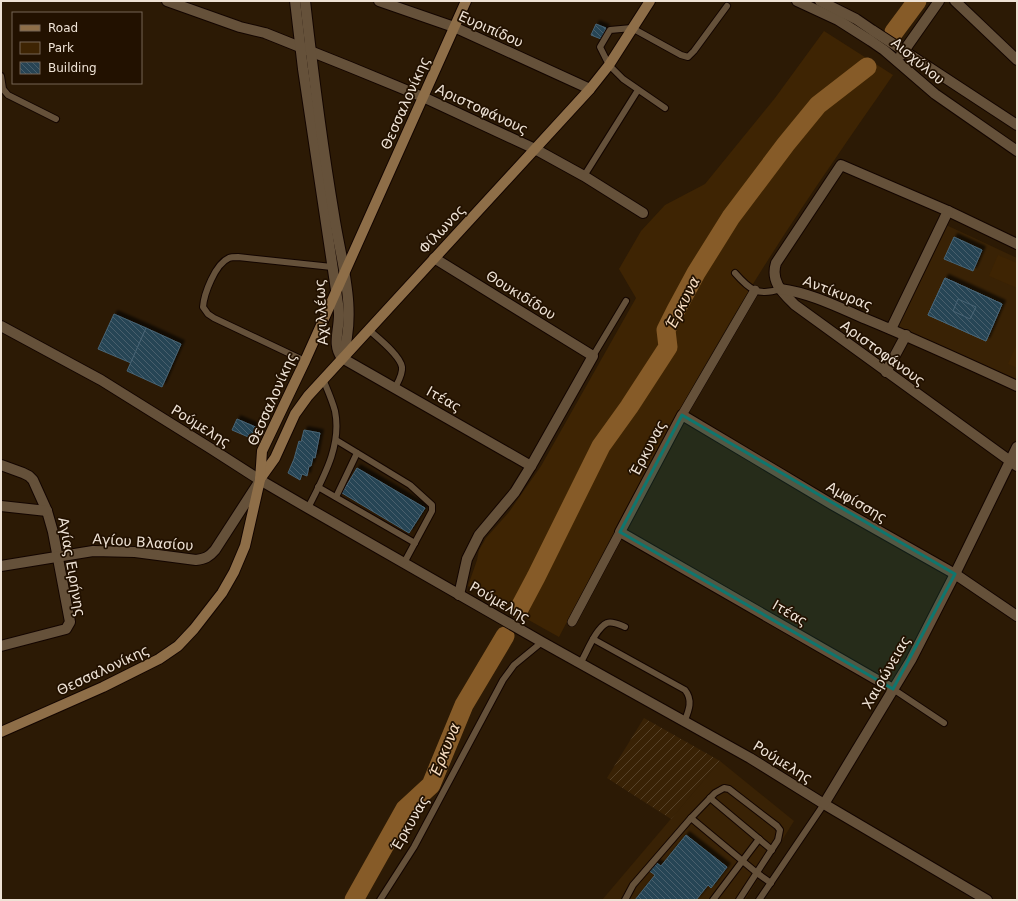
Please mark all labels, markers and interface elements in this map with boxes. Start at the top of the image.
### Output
street label: Ευριπίδου [456,8,526,50]
legend [12,12,142,84]
text: Road [48,21,78,35]
street label: Αισχύλου [888,34,948,88]
text: Park [48,41,74,55]
street label: Θεσσαλονίκης [377,54,433,152]
text: Building [48,61,97,75]
street label: Αριστοφάνους [433,81,531,137]
street label: Φίλωνος [416,201,468,257]
street label: Θουκιδίδου [483,267,559,323]
street label: Αντίκυρας [801,272,875,314]
water label: Έρκυνα [662,274,704,332]
street label: Αχιλλέως [311,278,331,346]
street label: Αριστοφάνους [838,317,928,389]
street label: Θεσσαλονίκης [244,350,300,448]
street label: Ιτέας [424,383,464,415]
street label: Ρούμελης [168,401,234,451]
street label: Έρκυνας [626,417,669,480]
street label: Αμφίσσης [824,478,890,526]
street label: Αγίας Ειρήνης [55,516,89,618]
street label: Αγίου Βλασίου [92,530,194,554]
street label: Ρούμελης [467,578,533,626]
street label: Ιτέας [770,597,810,629]
street label: Χαιρώνειας [859,633,913,711]
street label: Θεσσαλονίκης [54,642,152,698]
water label: Έρκυνα [426,720,464,780]
street label: Ρούμελης [750,737,816,787]
street label: Έρκυνας [387,793,432,854]

